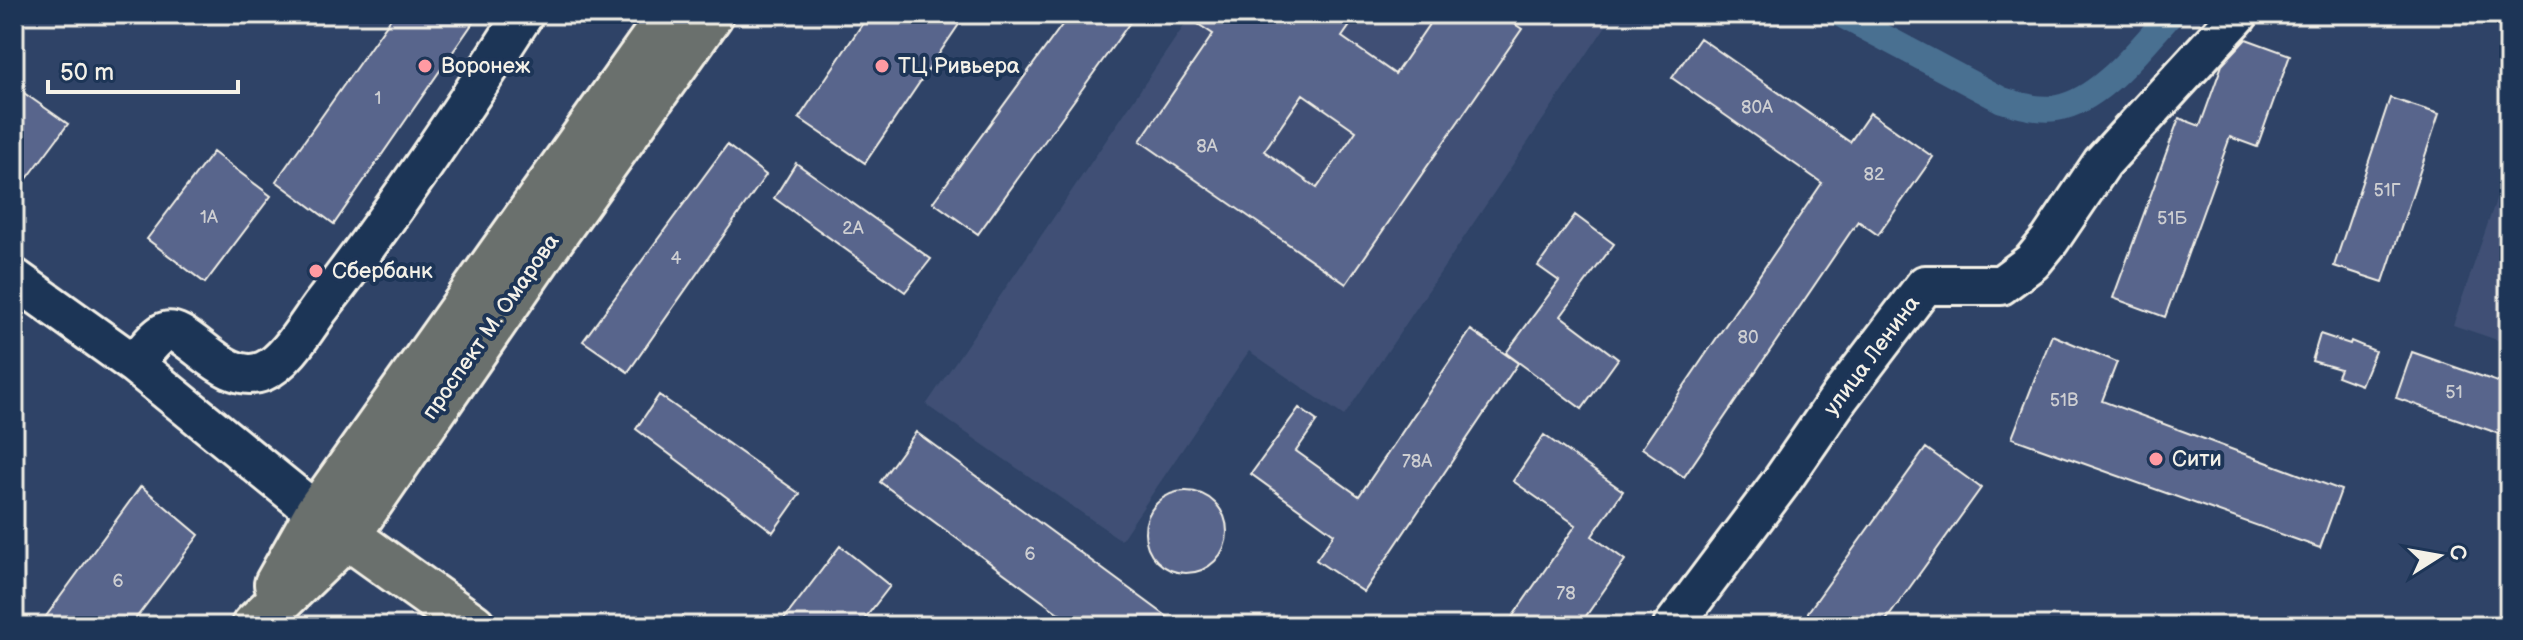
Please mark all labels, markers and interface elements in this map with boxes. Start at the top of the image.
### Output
scale bar [48,44,238,94]
place label: Воронеж [441,53,531,80]
place label: ТЦ Ривьера [898,53,1020,80]
marker: Воронеж [416,57,434,75]
marker: ТЦ Ривьера [873,57,891,75]
text: 50 m [60,58,114,87]
house number: 1 [375,88,381,109]
house number: 80А [1741,97,1773,118]
house number: 8А [1196,136,1218,157]
house number: 82 [1863,164,1885,185]
house number: 51Г [2373,180,2401,201]
house number: 1А [200,207,218,228]
house number: 51Б [2157,208,2187,229]
house number: 2А [842,218,864,239]
street label: проспект М. Омарова [417,229,565,425]
house number: 4 [671,248,682,269]
place label: Сбербанк [332,258,433,285]
marker: Сбербанк [307,262,325,280]
street label: улица Ленина [1818,291,1926,421]
house number: 80 [1737,327,1759,348]
house number: 51 [2445,382,2463,403]
house number: 51В [2050,390,2078,411]
place label: Сити [2172,446,2222,473]
marker: Сити [2147,450,2165,468]
house number: 78А [1402,451,1432,472]
north arrow [2399,516,2479,596]
text: С [2442,542,2472,563]
house number: 6 [1025,544,1036,565]
house number: 6 [113,571,124,592]
house number: 78 [1556,583,1576,604]

